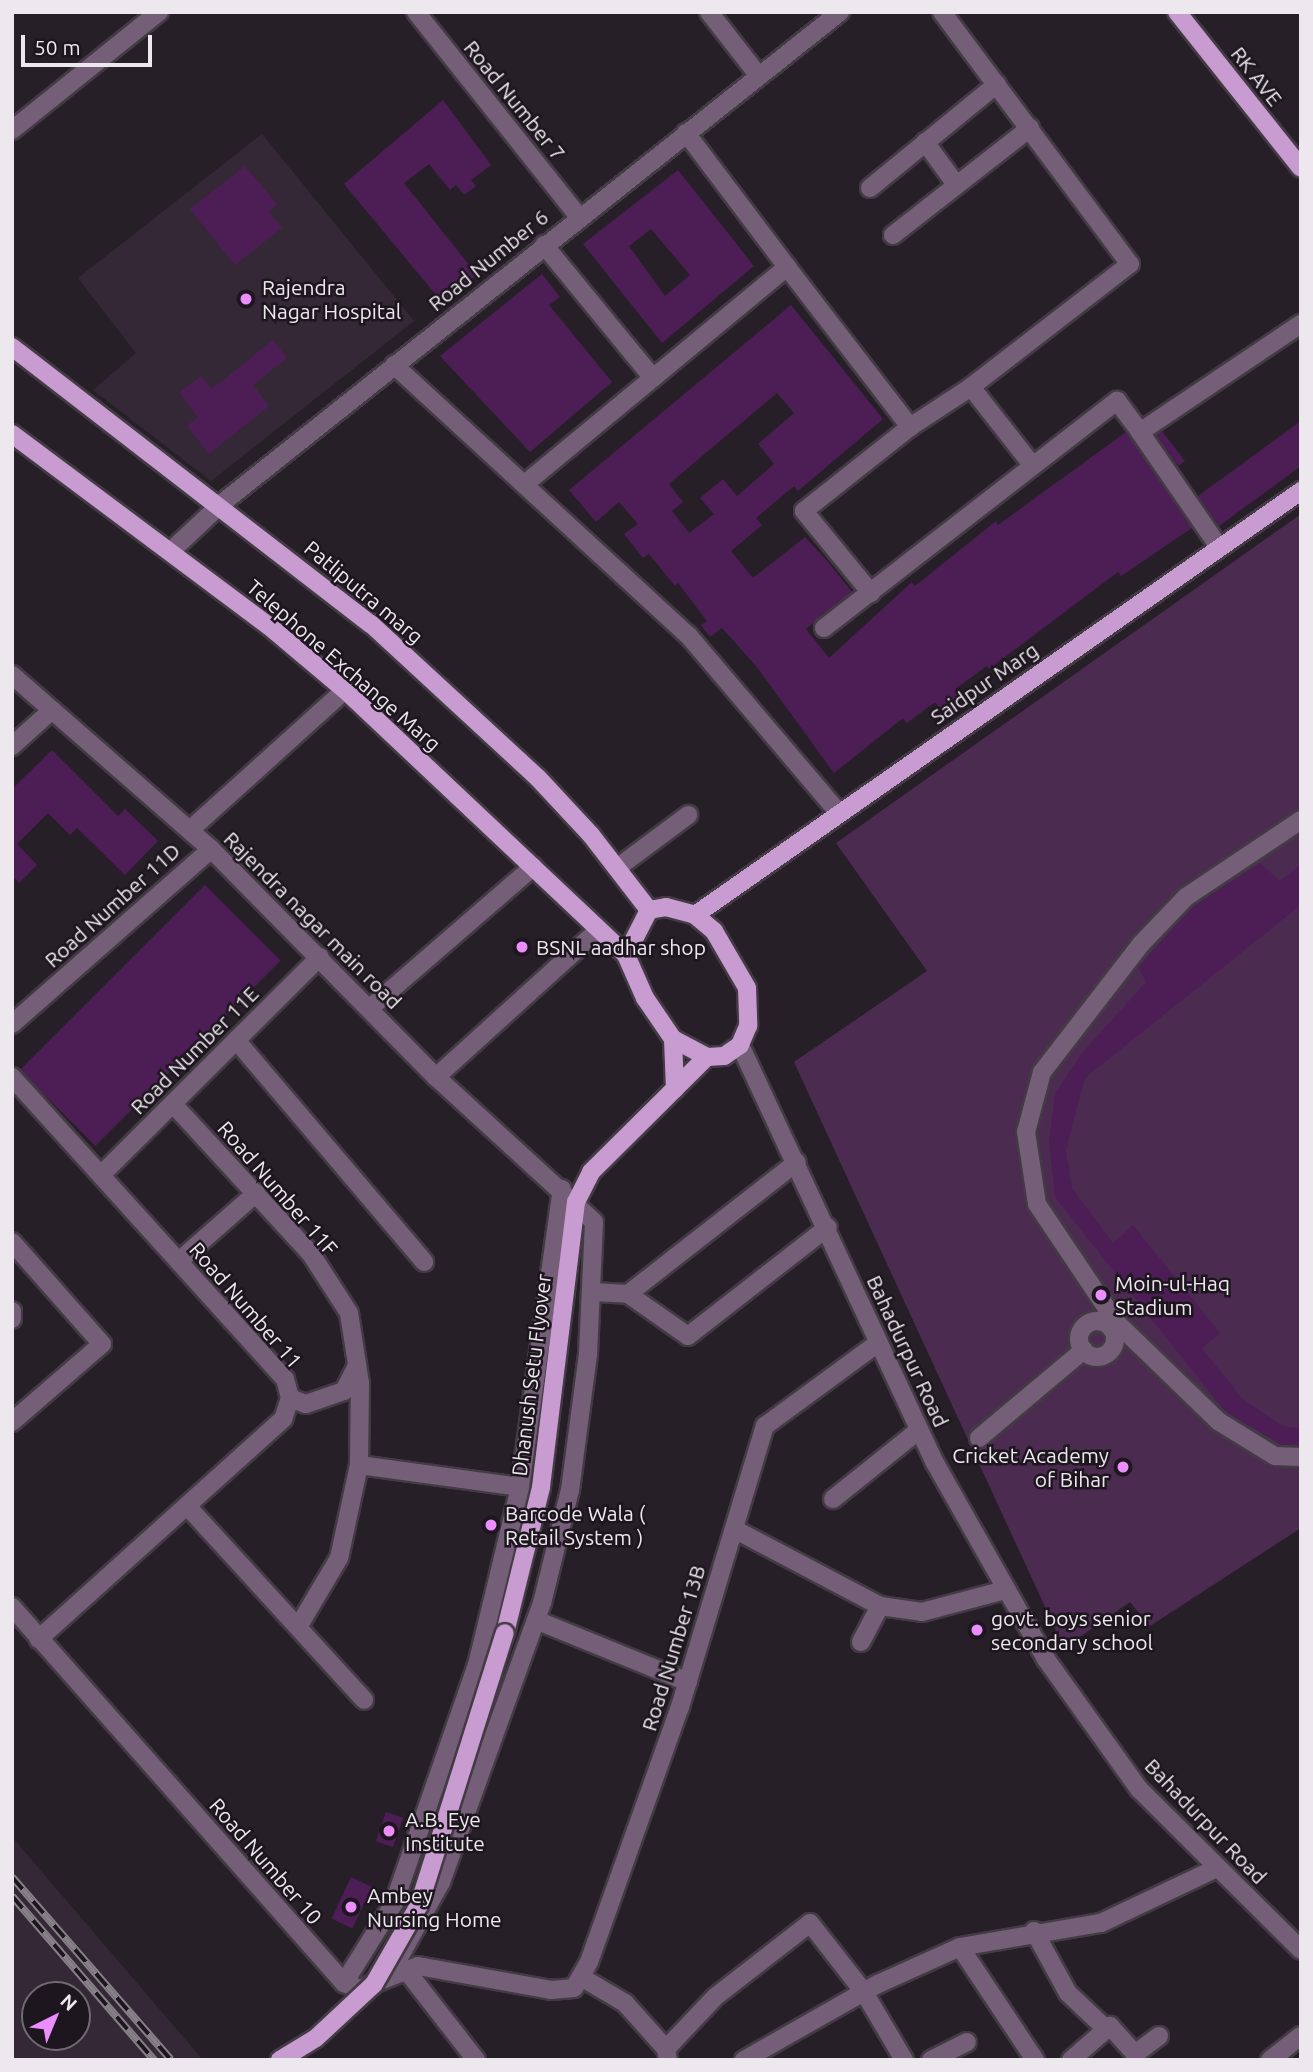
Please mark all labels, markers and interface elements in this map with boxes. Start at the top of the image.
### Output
scale bar [24,21,156,65]
text: 50 m [34,35,81,59]
street label: Road Number 7 [459,35,571,165]
street label: RK AVE [1226,41,1288,111]
street label: Road Number 6 [423,204,553,316]
place label: Rajendra Nagar Hospital [262,274,401,324]
marker: Rajendra Nagar Hospital [236,289,256,309]
street label: Patliputra marg [300,535,428,649]
street label: Telephone Exchange Marg [242,574,446,756]
street label: Saidpur Marg [925,637,1043,729]
street label: Rajendra nagar main road [219,826,407,1014]
street label: Road Number 11D [39,838,185,972]
place label: BSNL aadhar shop [536,934,706,960]
marker: BSNL aadhar shop [514,939,530,955]
street label: Road Number 11E [125,981,263,1119]
street label: Road Number 11F [213,1116,343,1260]
street label: Road Number 11 [184,1237,308,1373]
place label: Moin-ul-Haq Stadium [1115,1270,1230,1320]
street label: Bahadurpur Road [862,1271,954,1431]
street label: Dhanush Setu Flyover [506,1272,556,1478]
marker: Moin-ul-Haq Stadium [1093,1287,1109,1303]
place label: Cricket Academy of Bihar [952,1442,1109,1492]
marker: Cricket Academy of Bihar [1115,1459,1131,1475]
place label: Barcode Wala ( Retail System ) [505,1500,645,1550]
marker: Barcode Wala ( Retail System ) [483,1517,499,1533]
street label: Road Number 13B [636,1562,710,1734]
place label: govt. boys senior secondary school [991,1605,1153,1655]
marker: govt. boys senior secondary school [969,1622,985,1638]
street label: Bahadurpur Road [1140,1753,1272,1889]
street label: Road Number 10 [204,1793,328,1929]
place label: A.B. Eye Institute [405,1806,485,1856]
marker: A.B. Eye Institute [379,1821,399,1841]
place label: Ambey Nursing Home [367,1882,502,1932]
marker: Ambey Nursing Home [341,1897,361,1917]
north arrow [21,1981,91,2051]
text: N [56,1989,82,2015]

